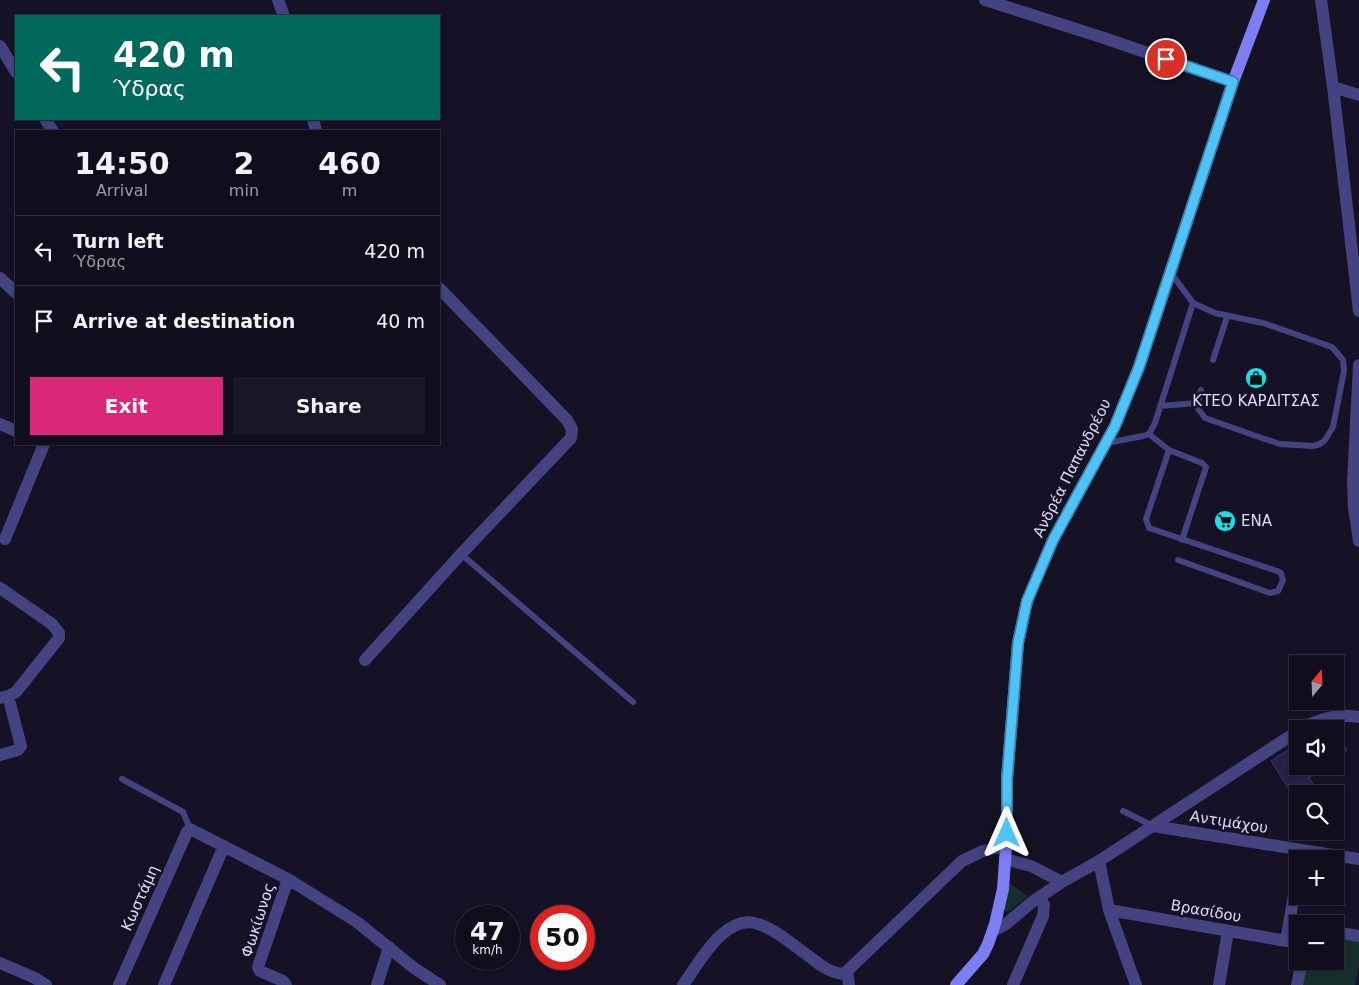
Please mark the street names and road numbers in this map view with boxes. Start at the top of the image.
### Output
street label: Ανδρέα Παπανδρέου [1029,396,1115,540]
street label: Αντιμάχου [1189,807,1269,837]
street label: Κωστάμη [118,862,162,934]
street label: Φωκίωνος [238,880,278,960]
street label: Βρασίδου [1169,896,1243,926]

